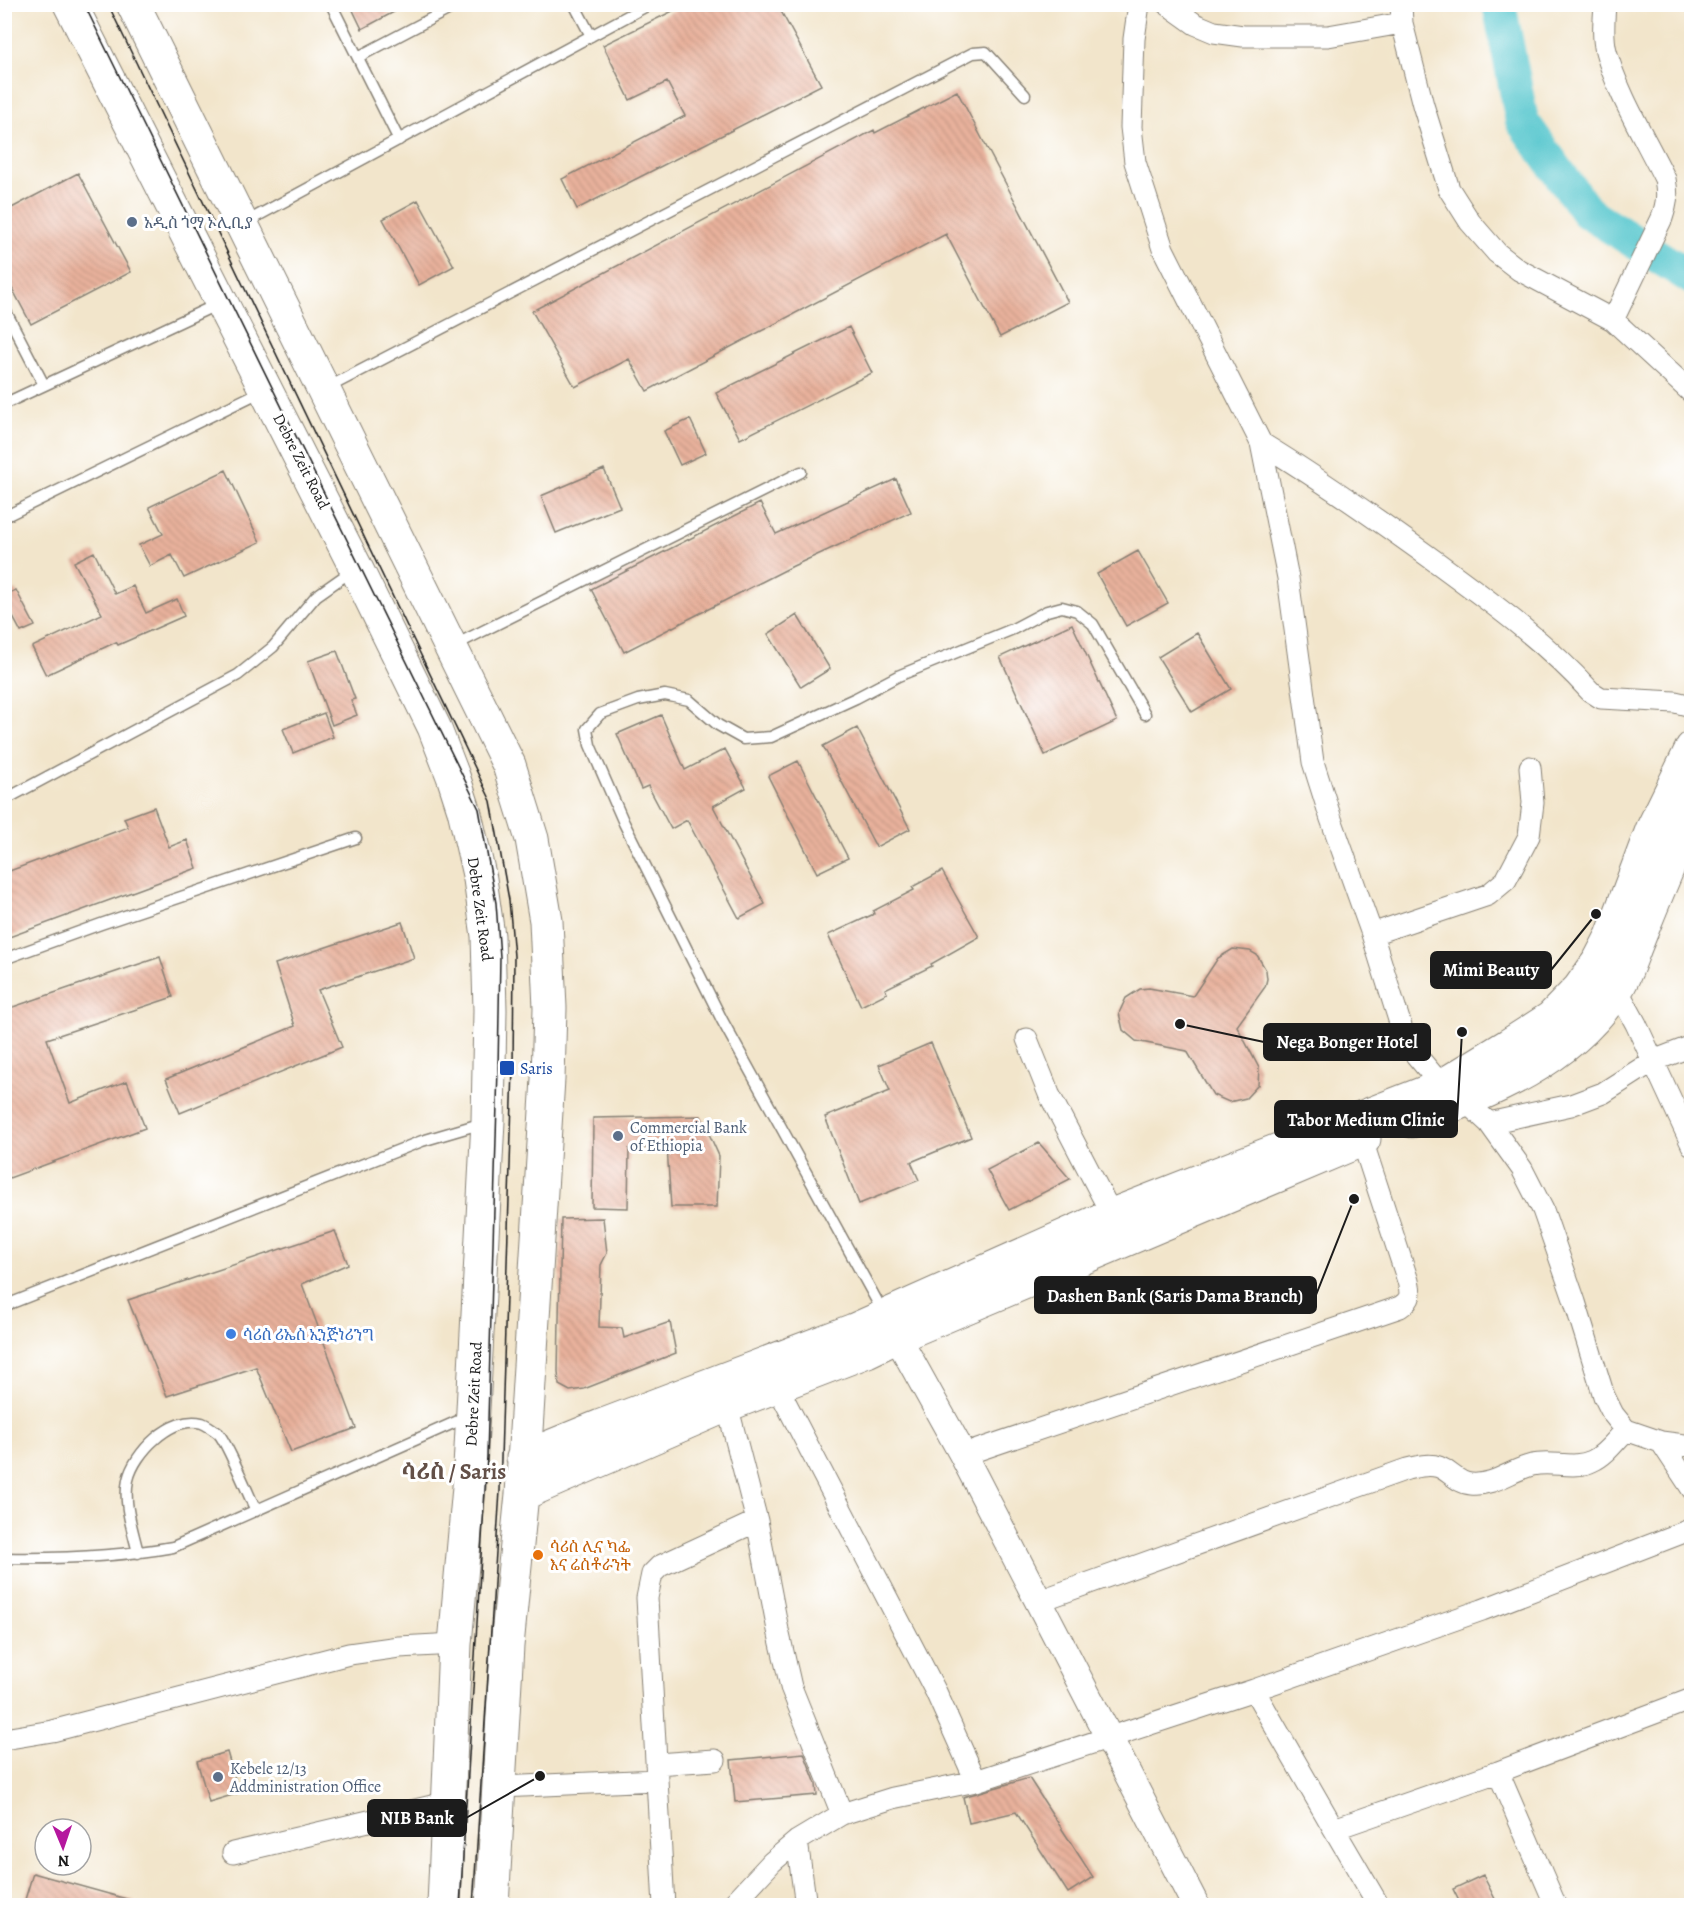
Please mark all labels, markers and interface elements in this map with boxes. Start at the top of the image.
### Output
place label: አዲስ ጎማ ኦሊቢያ [144,212,253,234]
marker: አዲስ ጎማ ኦሊቢያ [125,215,139,229]
street label: Debre Zeit Road [267,410,335,514]
street label: Debre Zeit Road [462,856,498,963]
callout: Mimi Beauty [1431,952,1551,988]
text: Mimi Beauty [1443,958,1540,982]
callout: Nega Bonger Hotel [1264,1024,1430,1060]
text: Nega Bonger Hotel [1276,1030,1418,1054]
place label: Saris [520,1058,553,1080]
marker: Saris [498,1059,516,1077]
callout: Tabor Medium Clinic [1275,1101,1457,1137]
text: Tabor Medium Clinic [1287,1108,1445,1132]
place label: Commercial Bank of Ethiopia [630,1117,747,1157]
marker: Commercial Bank of Ethiopia [611,1129,625,1143]
callout: Dashen Bank (Saris Dama Branch) [1035,1277,1316,1313]
text: Dashen Bank (Saris Dama Branch) [1047,1284,1303,1308]
place label: ሳሪስ ሪኤስ ኢንጅነሪንግ [243,1324,374,1346]
marker: ሳሪስ ሪኤስ ኢንጅነሪንግ [224,1327,238,1341]
street label: Debre Zeit Road [460,1341,488,1447]
district label: ሳሪስ / Saris [402,1457,506,1487]
place label: ሳሪስ ሊና ካፌ እና ሬስቶራንት [550,1536,632,1576]
marker: ሳሪስ ሊና ካፌ እና ሬስቶራንት [531,1548,545,1562]
place label: Kebele 12/13 Addministration Office [229,1758,381,1798]
marker: Kebele 12/13 Addministration Office [211,1770,225,1784]
callout: NIB Bank [368,1800,466,1836]
text: NIB Bank [380,1806,454,1830]
north arrow [33,1817,93,1877]
text: N [57,1850,70,1872]

